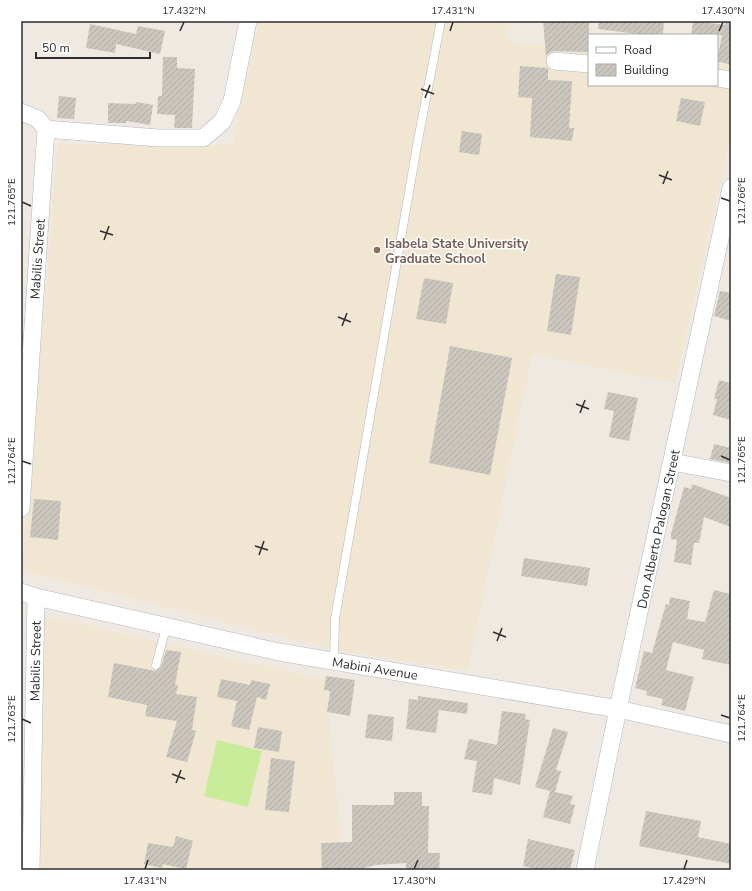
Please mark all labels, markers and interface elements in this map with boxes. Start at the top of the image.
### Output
text: 17.432°N [162,4,206,18]
text: 17.431°N [431,4,475,18]
text: 17.430°N [701,4,745,18]
scale bar [36,34,150,60]
legend [588,34,718,86]
text: 50 m [42,40,70,56]
text: Road [624,42,652,58]
text: Building [624,62,669,78]
text: 121.766°E [735,177,749,225]
text: 121.765°E [5,178,19,226]
street label: Mabilis Street [26,218,50,300]
place label: Isabela State University Graduate School [385,235,529,268]
marker: Isabela State University Graduate School [372,245,382,255]
text: 121.765°E [735,436,749,484]
text: 121.764°E [5,437,19,485]
street label: Don Alberto Palogan Street [633,448,685,610]
street label: Mabilis Street [26,620,46,701]
street label: Mabini Avenue [331,653,419,685]
text: 121.764°E [735,694,749,742]
text: 121.763°E [5,695,19,743]
text: 17.431°N [123,874,167,888]
text: 17.430°N [392,874,436,888]
text: 17.429°N [662,874,706,888]

